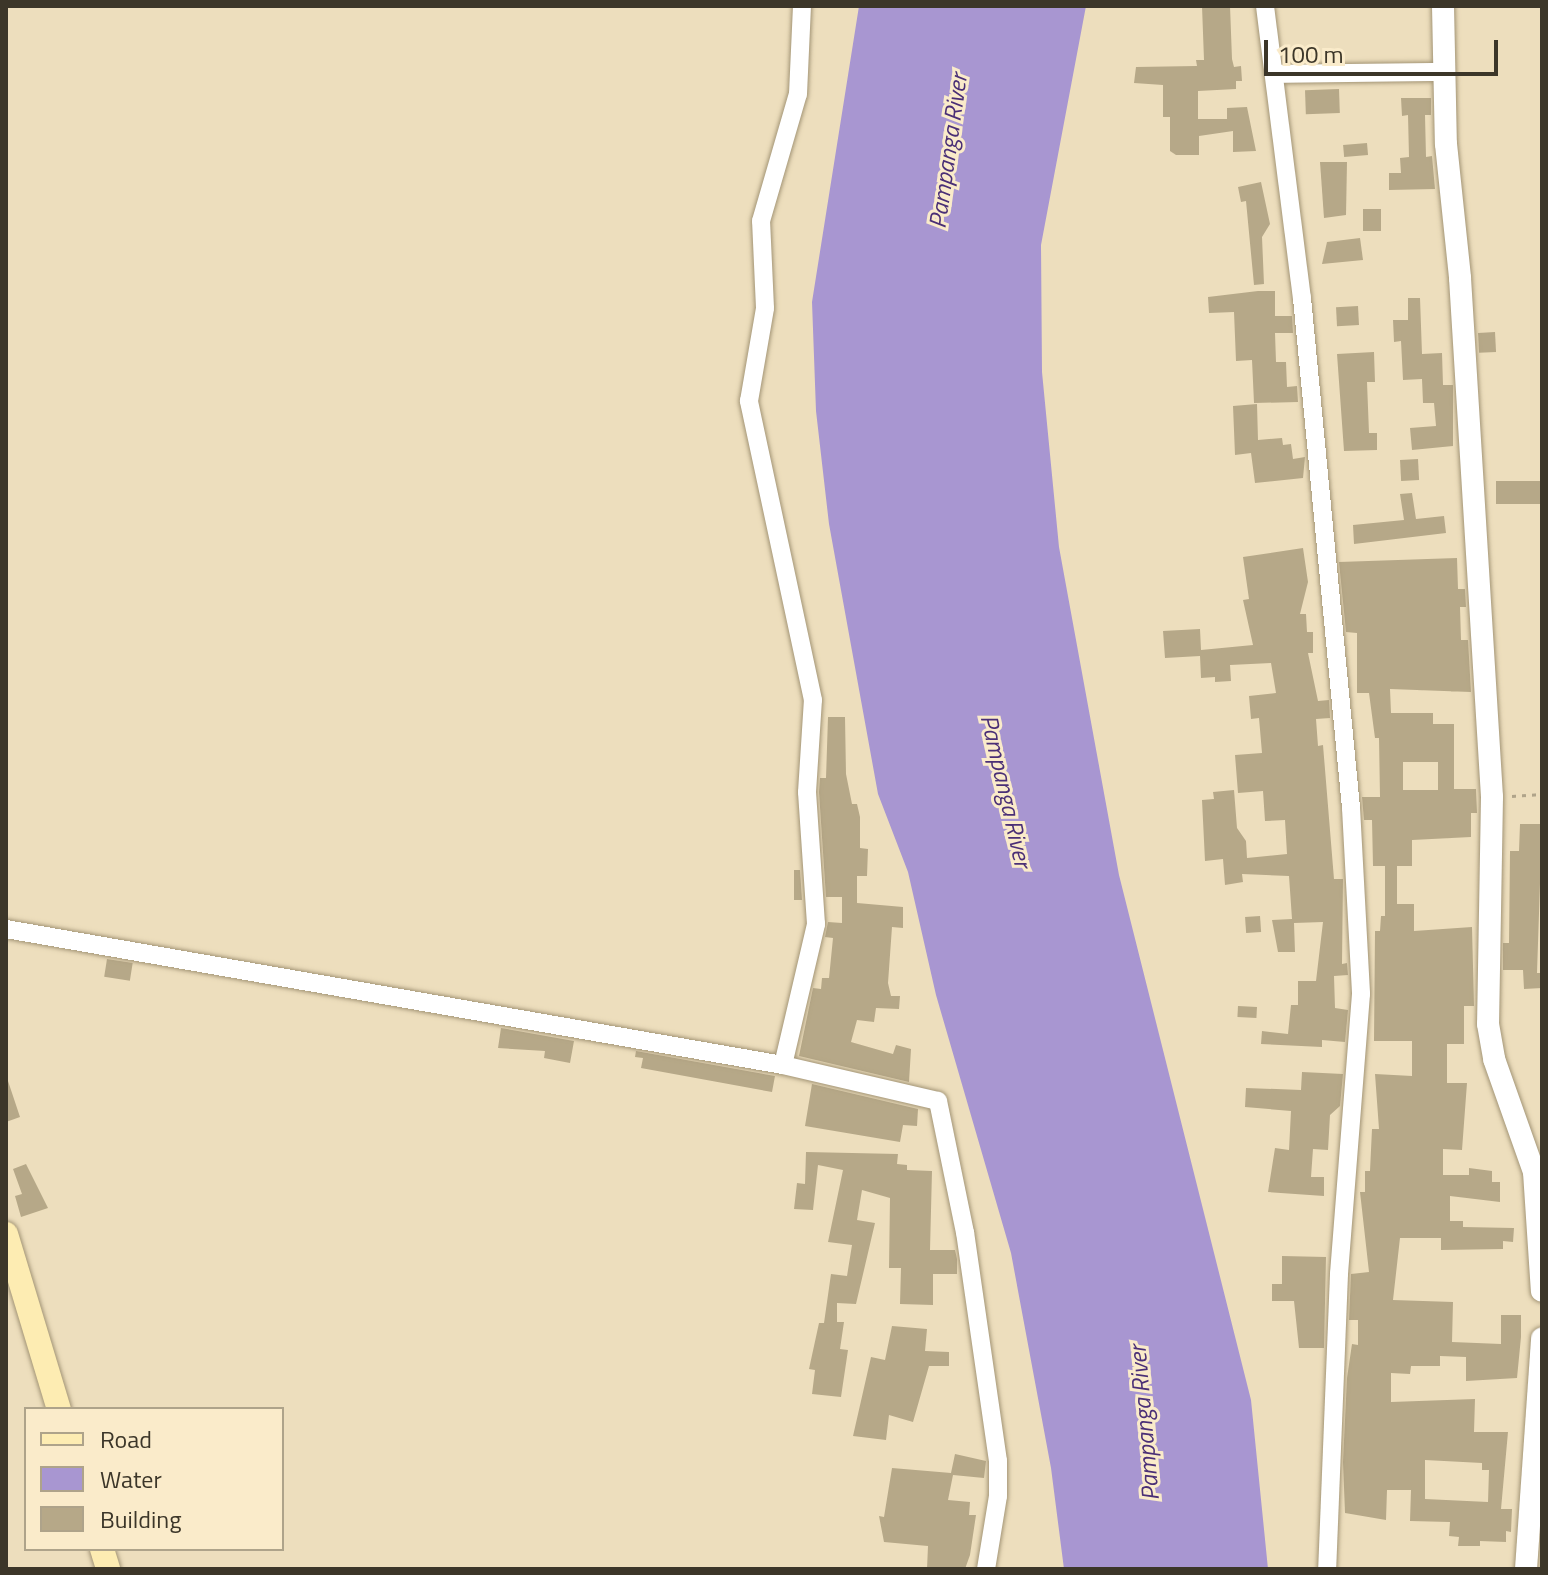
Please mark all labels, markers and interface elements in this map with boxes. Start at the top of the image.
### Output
scale bar [1268,24,1502,74]
text: 100 m [1278,36,1344,72]
water label: Pampanga River [923,72,973,230]
water label: Pampanga River [974,712,1038,870]
water label: Pampanga River [1123,1344,1165,1502]
legend [24,1407,284,1551]
text: Road [100,1421,152,1457]
text: Water [100,1461,162,1497]
text: Building [100,1501,182,1537]

